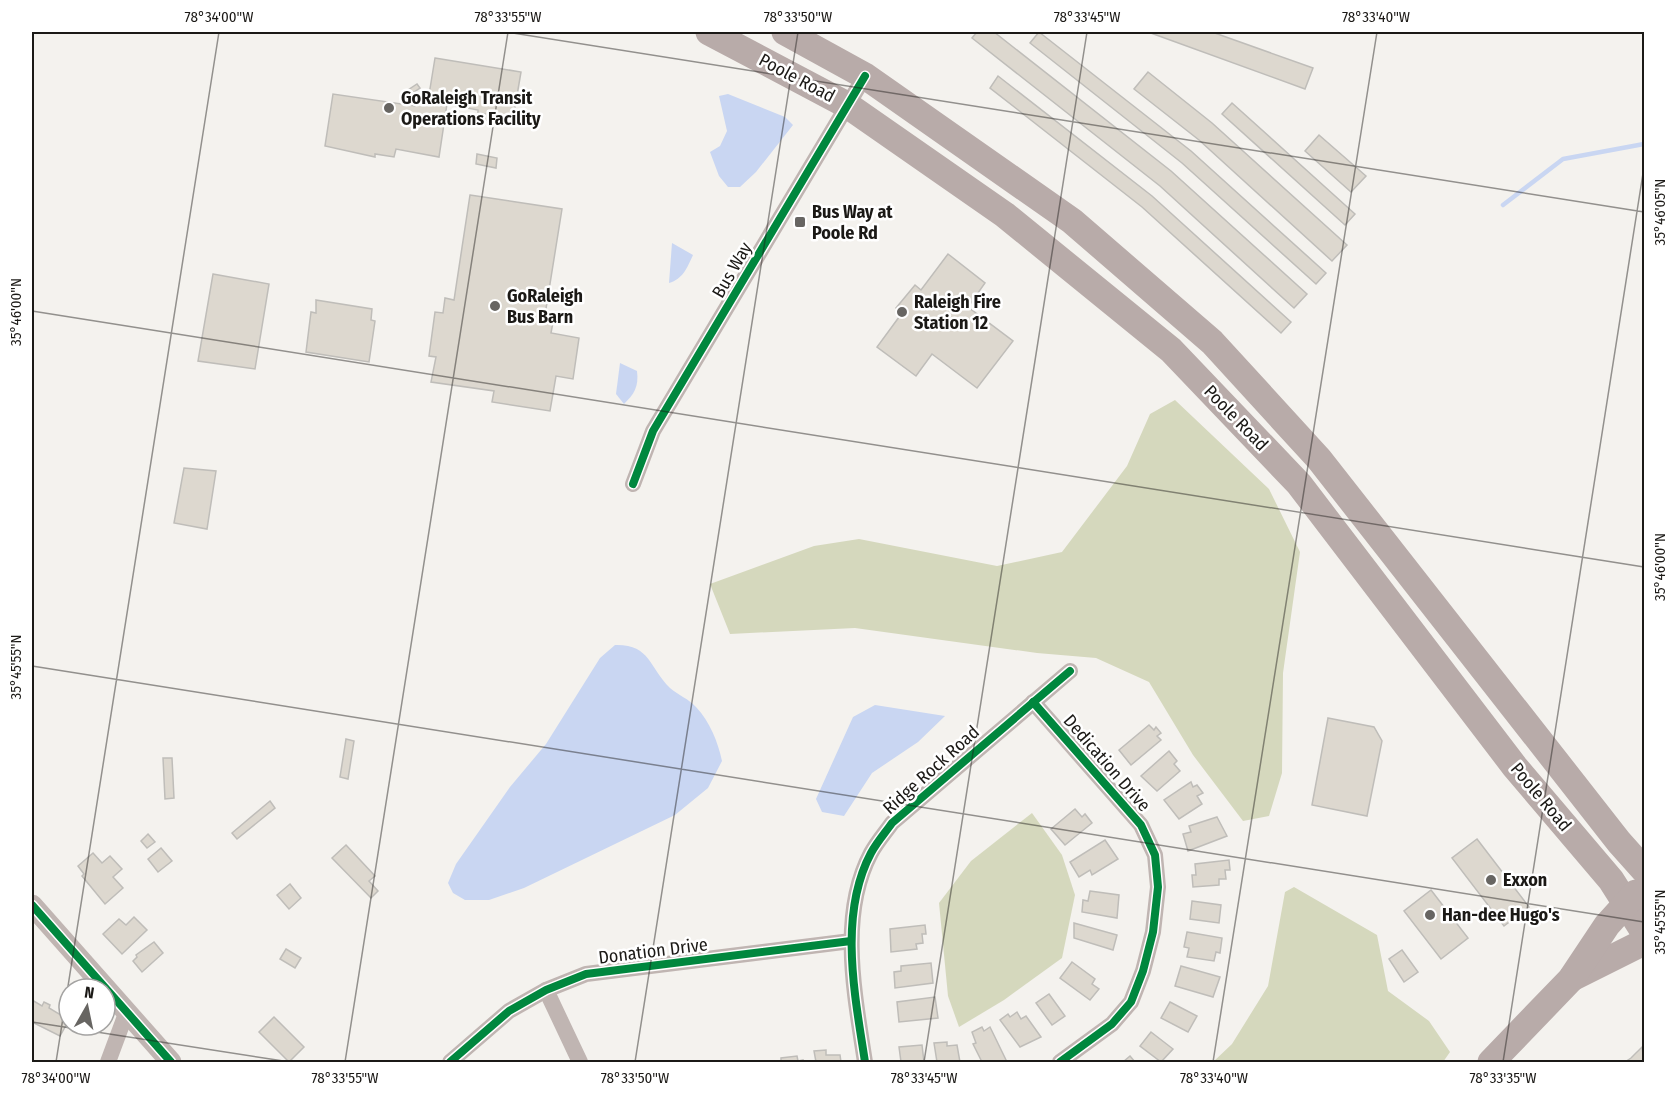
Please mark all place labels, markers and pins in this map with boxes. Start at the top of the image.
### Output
place label: GoRaleigh Transit Operations Facility [401,87,541,130]
marker: GoRaleigh Transit Operations Facility [382,101,396,115]
place label: Bus Way at Poole Rd [812,201,893,244]
marker: Bus Way at Poole Rd [793,215,807,229]
place label: GoRaleigh Bus Barn [507,285,583,328]
place label: Raleigh Fire Station 12 [914,291,1001,334]
marker: GoRaleigh Bus Barn [488,299,502,313]
marker: Raleigh Fire Station 12 [895,305,909,319]
place label: Exxon [1503,869,1547,891]
marker: Exxon [1484,873,1498,887]
place label: Han-dee Hugo's [1442,904,1560,926]
marker: Han-dee Hugo's [1423,908,1437,922]

